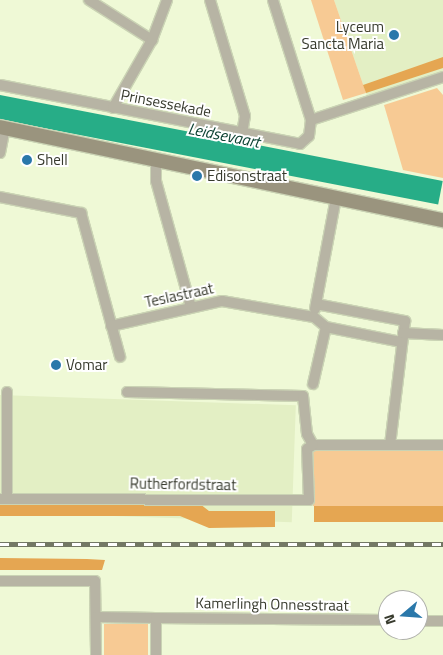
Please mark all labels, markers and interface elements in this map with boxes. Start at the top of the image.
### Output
place label: Lyceum Sancta Maria [302,17,384,52]
marker: Lyceum Sancta Maria [388,29,400,41]
street label: Prinsessekade [119,85,213,121]
water label: Leidsevaart [186,119,262,151]
place label: Shell [37,151,68,169]
marker: Shell [21,154,33,166]
place label: Edisonstraat [207,167,287,185]
marker: Edisonstraat [191,170,203,182]
street label: Teslastraat [143,279,215,311]
place label: Vomar [66,356,107,374]
marker: Vomar [50,359,62,371]
street label: Rutherfordstraat [130,474,236,494]
north arrow [378,590,428,640]
street label: Kamerlingh Onnesstraat [195,594,349,614]
text: N [378,612,401,627]

